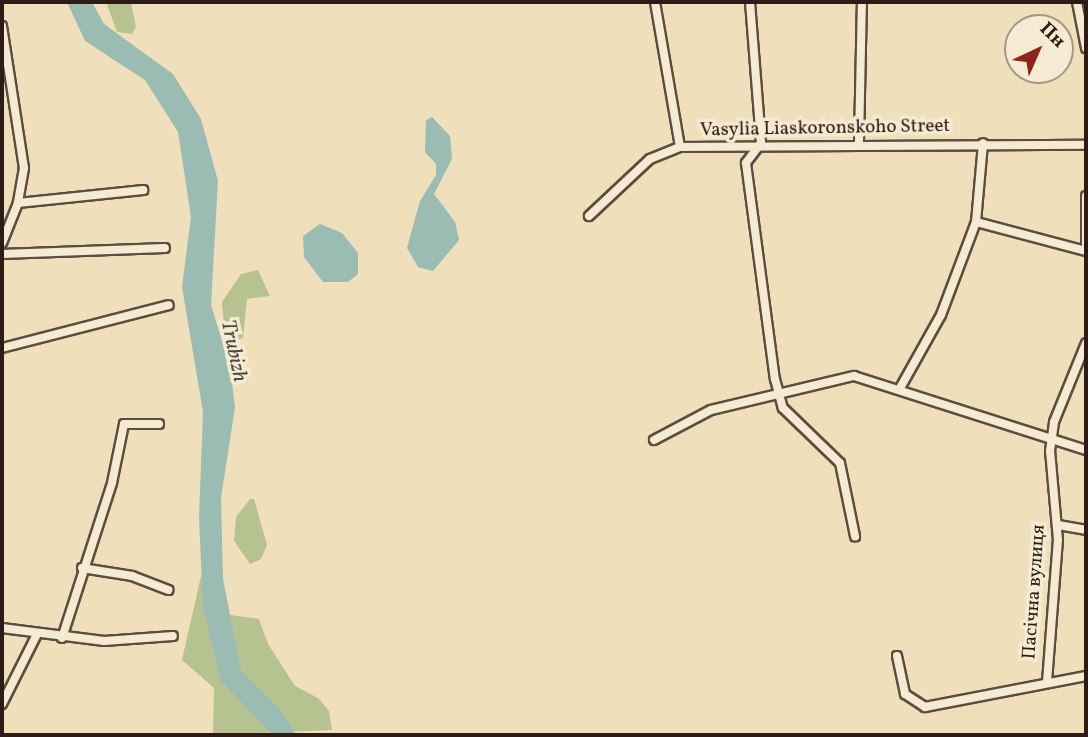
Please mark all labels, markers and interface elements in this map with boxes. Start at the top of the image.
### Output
north arrow [1004,14,1074,84]
text: Пн [1033,17,1071,54]
street label: Vasylia Liaskoronskoho Street [700,115,950,143]
water label: Trubizh [214,318,252,384]
street label: Пасічна вулиця [1019,524,1051,660]

